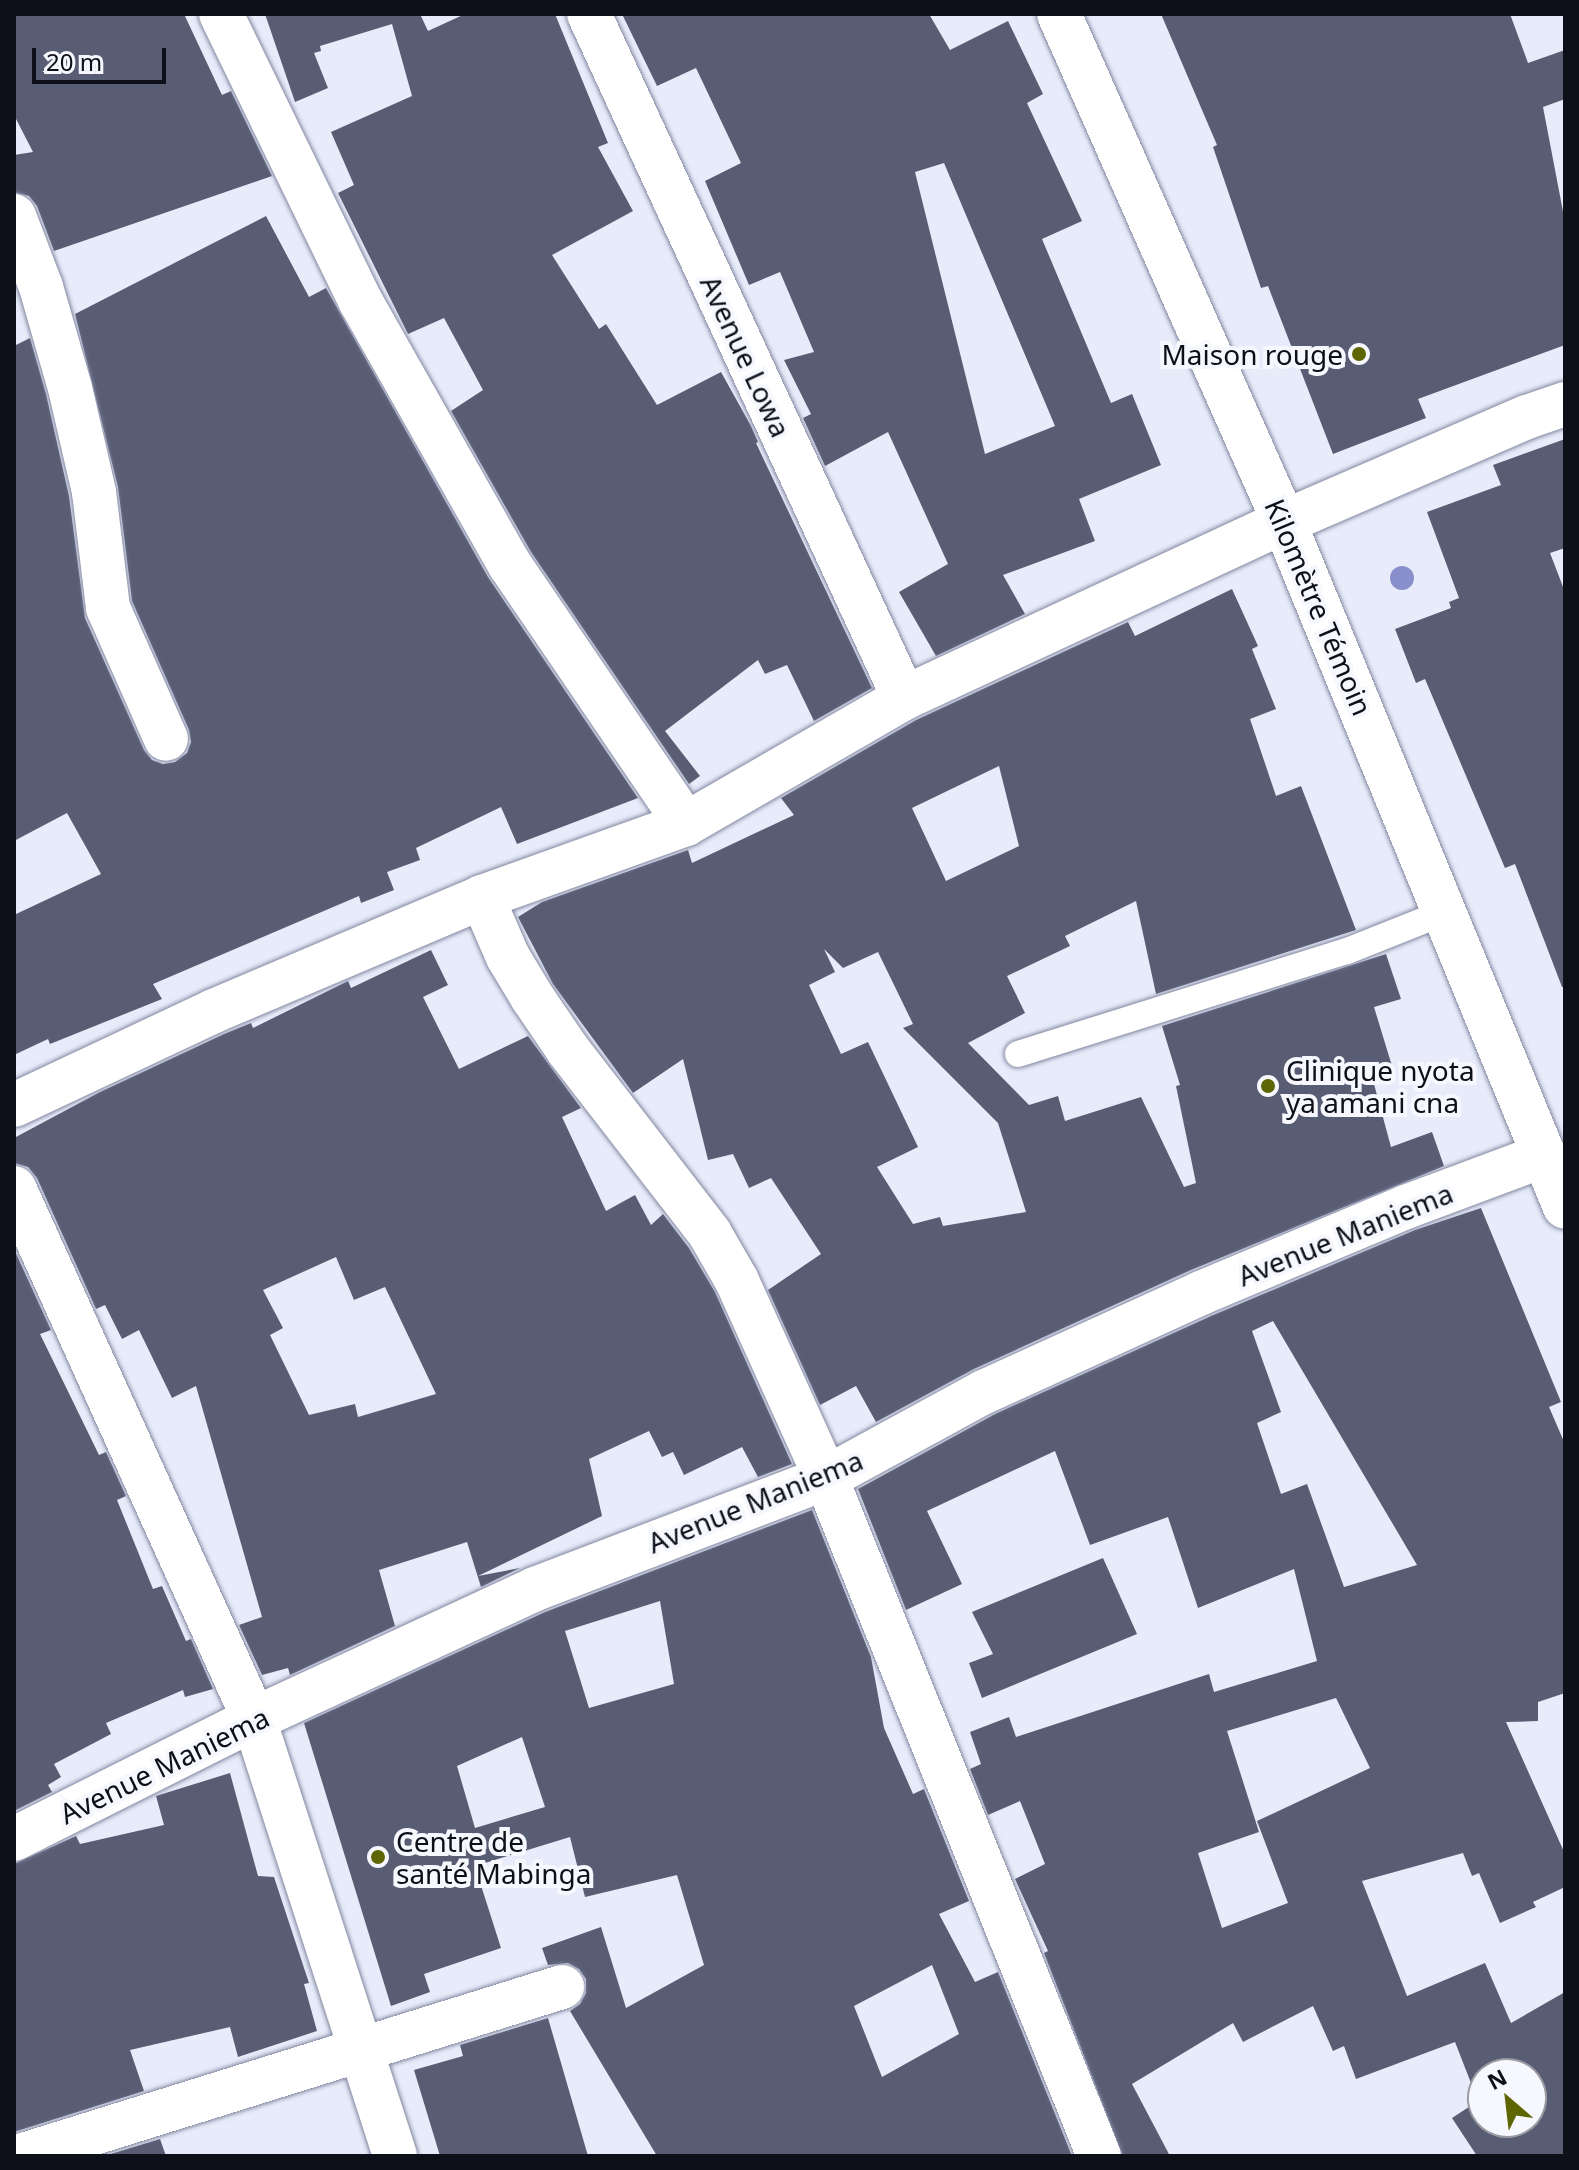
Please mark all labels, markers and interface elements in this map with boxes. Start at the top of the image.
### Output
scale bar [36,32,170,82]
text: 20 m [46,45,102,78]
street label: Avenue Lowa [694,270,798,442]
place label: Maison rouge [1161,337,1343,371]
marker: Maison rouge [1350,345,1368,363]
street label: Kilomètre Témoin [1258,494,1380,720]
place label: Clinique nyota ya amani cna [1286,1053,1475,1119]
marker: Clinique nyota ya amani cna [1257,1075,1279,1097]
street label: Avenue Maniema [1233,1176,1457,1292]
street label: Avenue Maniema [643,1443,867,1559]
street label: Avenue Maniema [54,1700,274,1830]
place label: Centre de santé Mabinga [396,1824,591,1890]
marker: Centre de santé Mabinga [367,1846,389,1868]
north arrow [1467,2058,1547,2138]
text: N [1482,2061,1512,2096]

